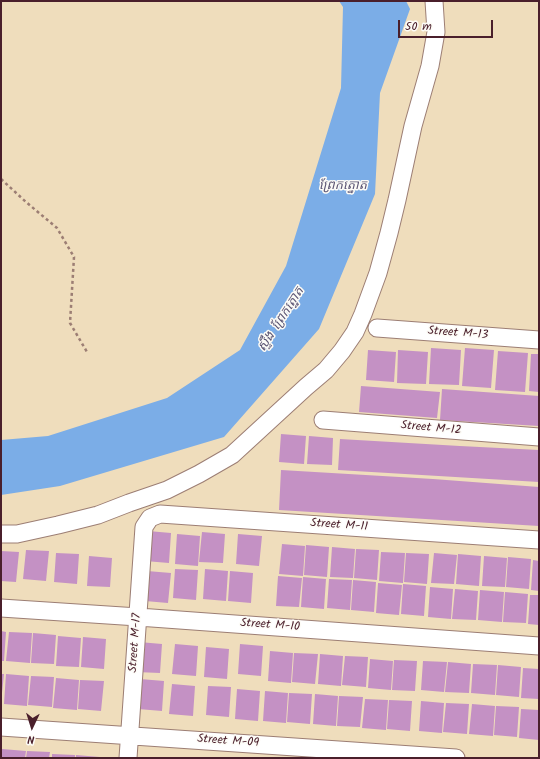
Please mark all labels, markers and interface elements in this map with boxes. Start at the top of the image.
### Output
scale bar [400,12,495,38]
text: 50 m [405,17,432,36]
water label: ព្រែកត្នោត [319,179,367,195]
water label: ស្ទឹង ព្រែកត្នោត [255,285,309,355]
street label: Street M-13 [427,325,489,343]
street label: Street M-12 [400,419,462,439]
street label: Street M-11 [310,517,368,535]
street label: Street M-17 [127,613,145,673]
street label: Street M-10 [240,617,300,635]
north arrow [12,707,52,747]
text: N [27,730,35,748]
street label: Street M-09 [197,733,259,751]

